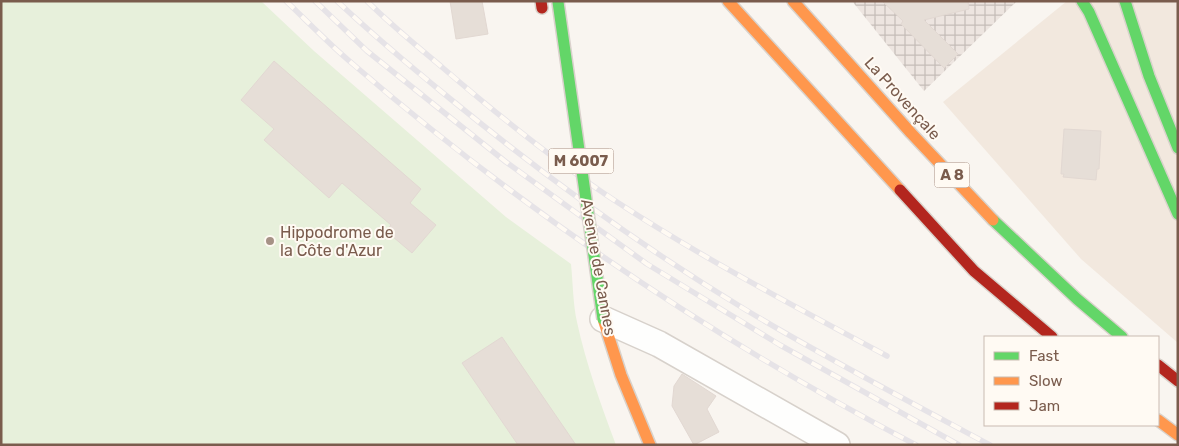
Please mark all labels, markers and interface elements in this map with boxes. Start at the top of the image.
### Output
street label: La Provençale [861,53,945,144]
road number: M 6007 [548,148,614,174]
road number: A 8 [934,162,970,188]
street label: Avenue de Cannes [577,197,620,337]
place label: Hippodrome de la Côte d'Azur [280,223,394,260]
marker: Hippodrome de la Côte d'Azur [264,235,276,247]
legend [984,336,1159,426]
text: Fast [1029,347,1059,365]
text: Slow [1029,372,1062,390]
text: Jam [1029,397,1060,415]

